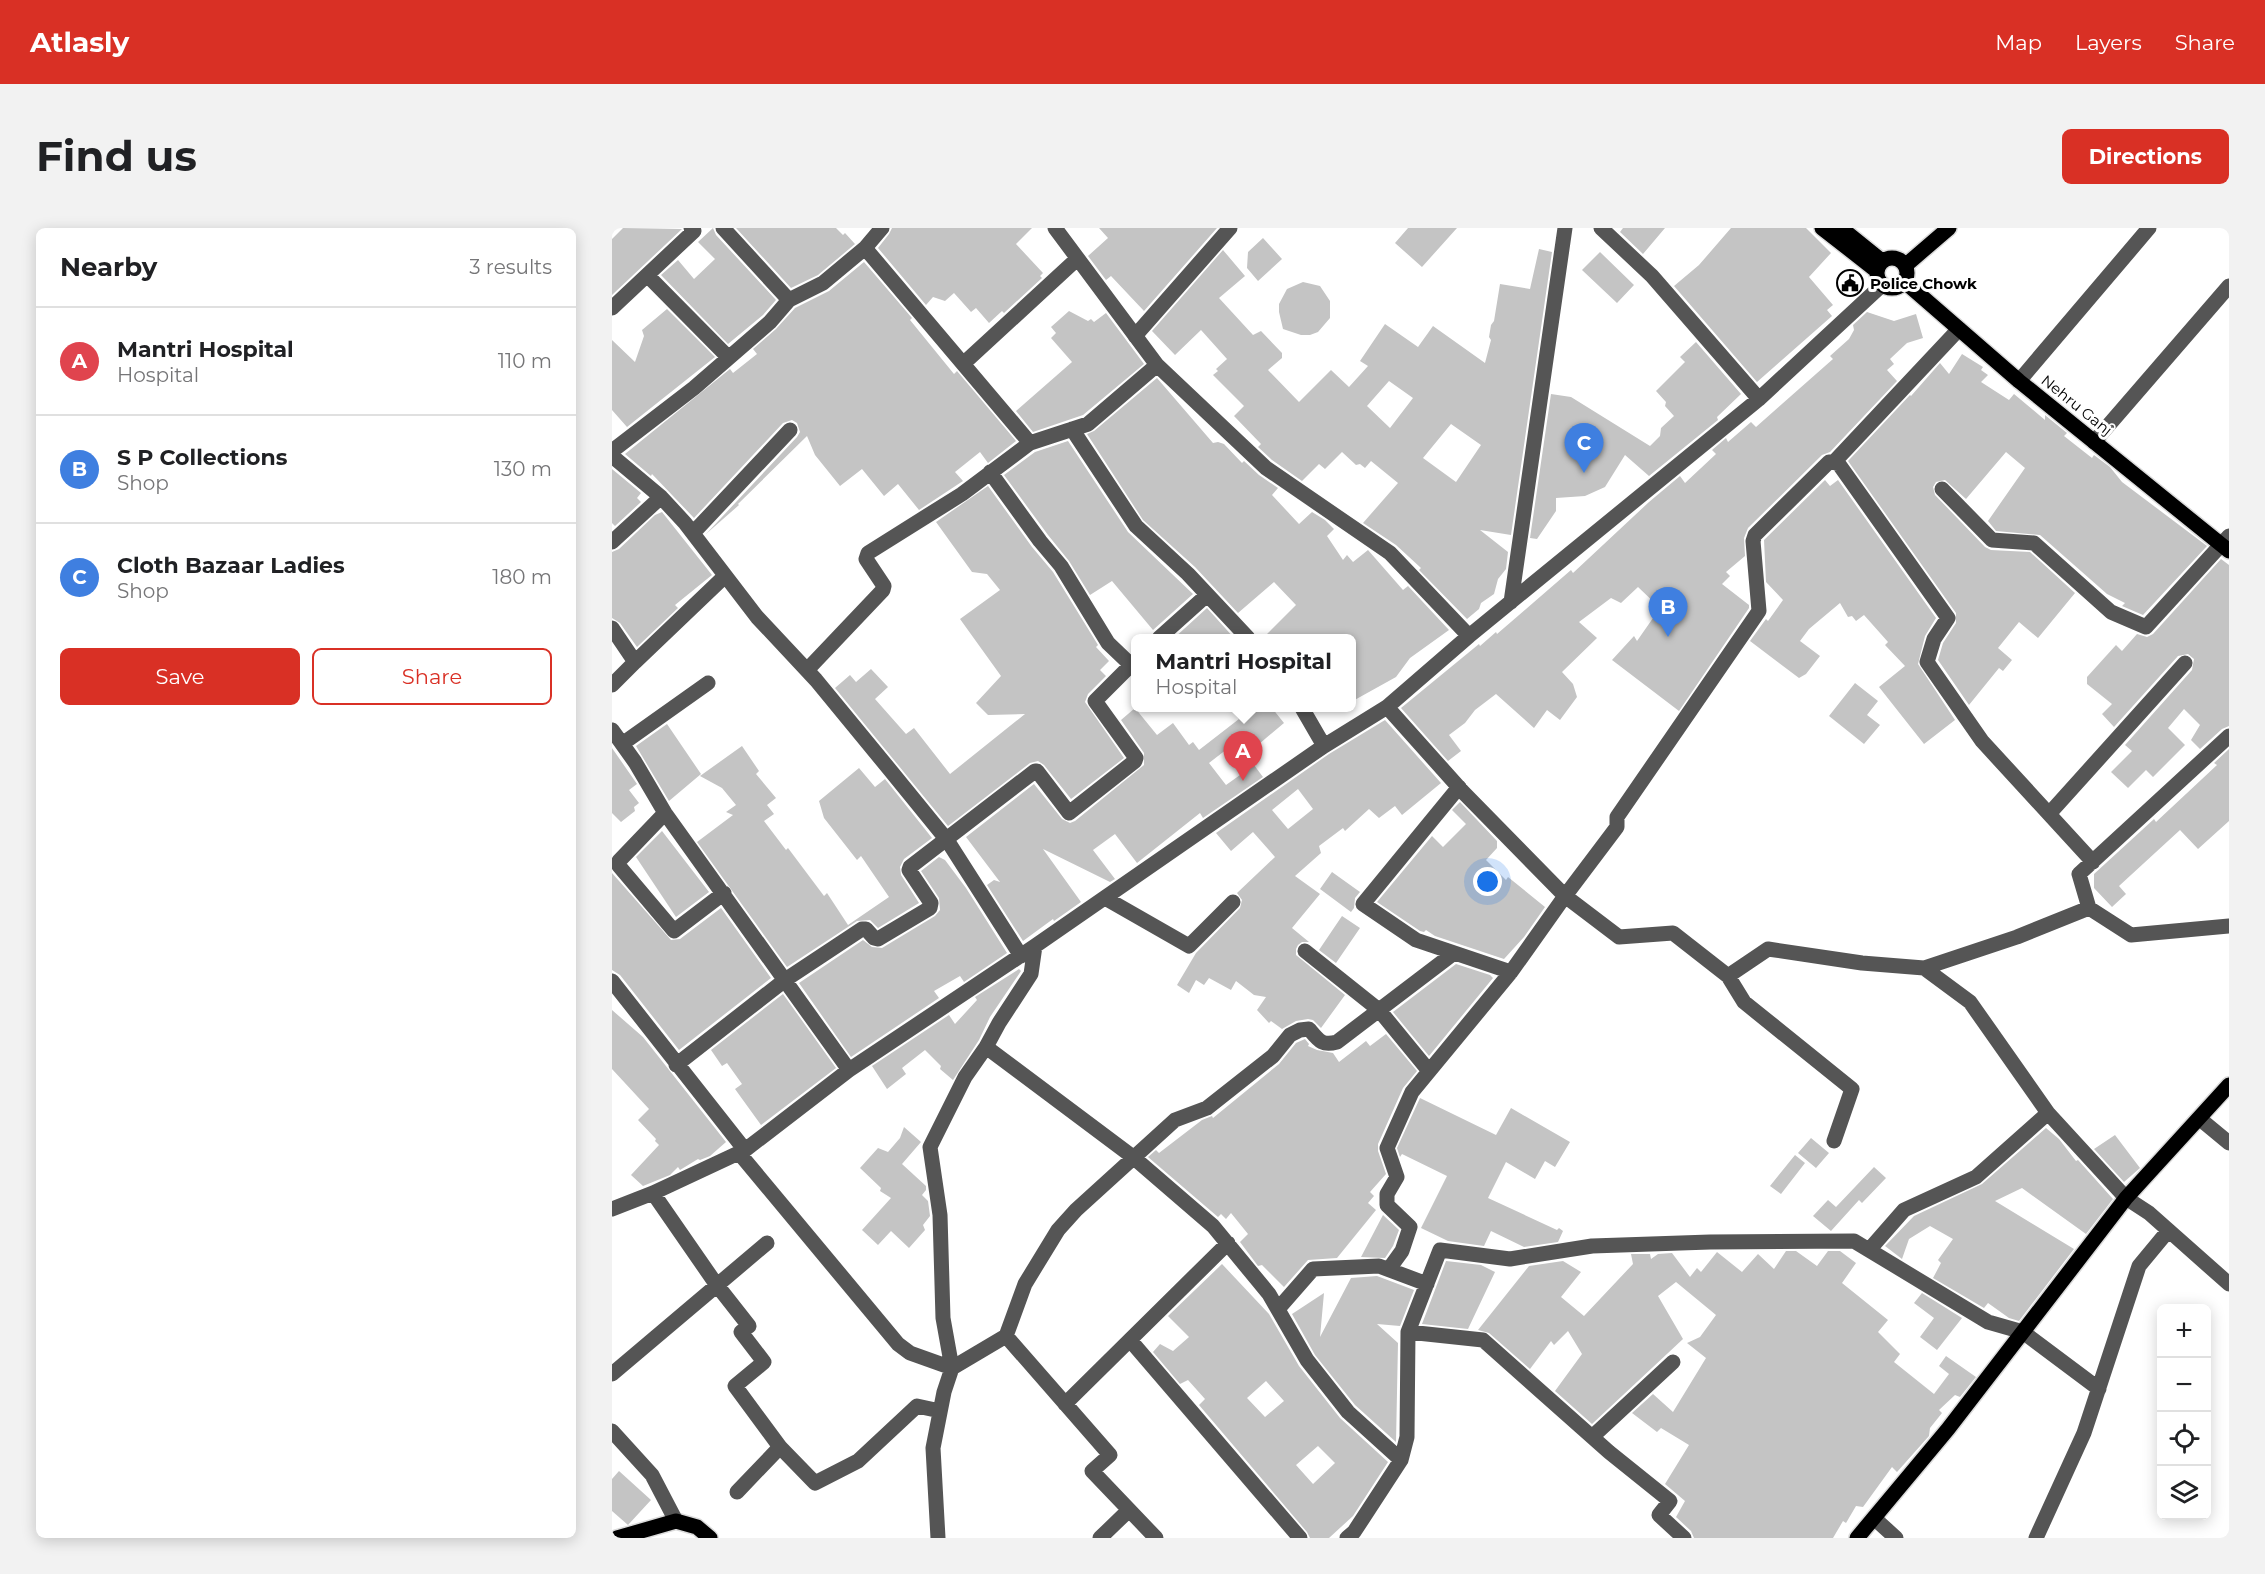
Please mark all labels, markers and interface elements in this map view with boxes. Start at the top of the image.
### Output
text: Atlasly [30,25,129,59]
text: Map [1995,30,2042,55]
text: Layers [2075,30,2142,55]
text: Share [2175,30,2235,55]
button: Directions [2062,129,2229,184]
text: Find us [36,130,197,182]
text: Nearby [60,251,157,283]
text: 3 results [469,255,552,279]
public building icon: Police Chowk [1835,268,1865,298]
place label: Police Chowk [1870,274,1977,293]
text: Mantri Hospital [117,336,294,363]
text: A [72,349,87,373]
text: 110 m [498,349,552,373]
text: Hospital [117,363,199,387]
street label: Nehru Ganj [2038,371,2116,439]
pin: C [1564,424,1604,473]
text: S P Collections [117,444,287,471]
text: B [72,457,87,481]
text: 130 m [494,457,552,481]
text: Shop [117,471,169,495]
text: Cloth Bazaar Ladies [117,552,345,579]
text: C [72,565,87,589]
text: 180 m [492,565,552,589]
text: Shop [117,579,169,603]
pin: B [1648,588,1688,637]
popup [1131,634,1356,712]
button: Save [60,648,300,705]
button: Share [312,648,552,705]
text: Mantri Hospital [1155,648,1332,675]
text: Hospital [1155,675,1237,699]
pin: A [1224,732,1262,781]
your location [1473,867,1502,896]
map controls [2157,1304,2211,1520]
button: + [2157,1304,2211,1358]
button: − [2157,1358,2211,1412]
button: locate [2157,1412,2211,1466]
button: layers [2157,1466,2211,1520]

